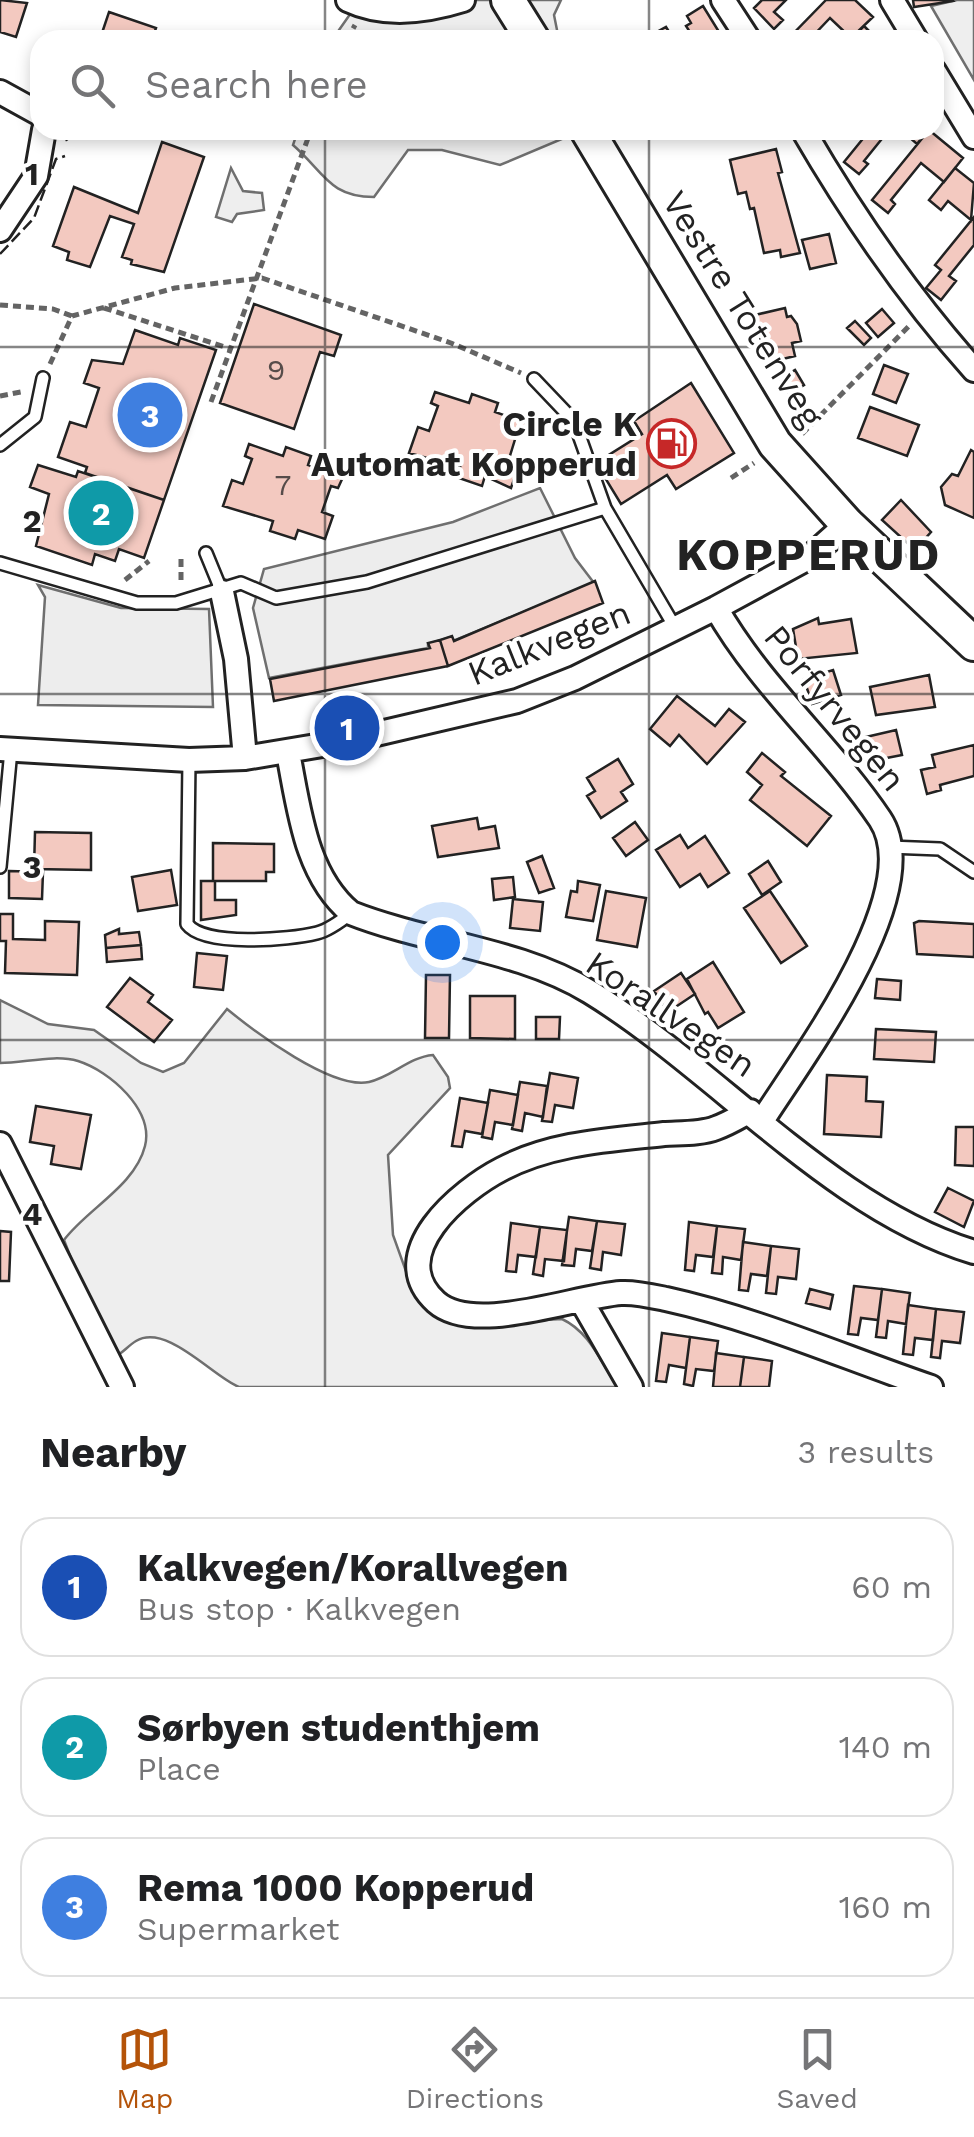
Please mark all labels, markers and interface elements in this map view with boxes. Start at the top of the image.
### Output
search box [30,30,944,140]
icon: search [65,58,120,113]
text: Search here [145,63,368,107]
text: 1 [25,155,39,193]
street label: Vestre Totenveg [654,183,833,435]
house number: 9 [267,352,285,387]
pin: 3 [118,378,182,452]
place label: Circle K Automat Kopperud [311,403,637,485]
fuel station icon: Circle K Automat Kopperud [646,418,698,470]
house number: 7 [275,467,291,502]
pin: 2 [68,476,134,550]
text: 2 [22,502,42,540]
district label: KOPPERUD [676,528,942,581]
street label: Kalkvegen [462,591,636,695]
street label: Porfyrvegen [755,617,915,799]
pin: 1 [314,690,380,766]
text: 3 [23,848,41,886]
your location [417,917,468,968]
street label: Korallvegen [578,942,764,1086]
text: 4 [22,1195,42,1233]
text: Nearby [40,1428,187,1477]
text: 3 results [797,1433,934,1471]
text: Kalkvegen/Korallvegen [137,1546,568,1590]
text: 1 [68,1568,81,1606]
text: 60 m [851,1568,932,1606]
text: Bus stop · Kalkvegen [137,1590,461,1628]
text: Sørbyen studenthjem [137,1706,540,1750]
text: 2 [65,1728,84,1766]
text: 140 m [839,1728,932,1766]
text: Place [137,1750,221,1788]
text: Rema 1000 Kopperud [137,1866,534,1910]
text: 3 [65,1888,84,1926]
text: 160 m [839,1888,932,1926]
text: Supermarket [137,1910,339,1948]
tab: Map [116,2022,173,2115]
tab: Directions [406,2022,544,2115]
tab: Saved [776,2022,858,2115]

